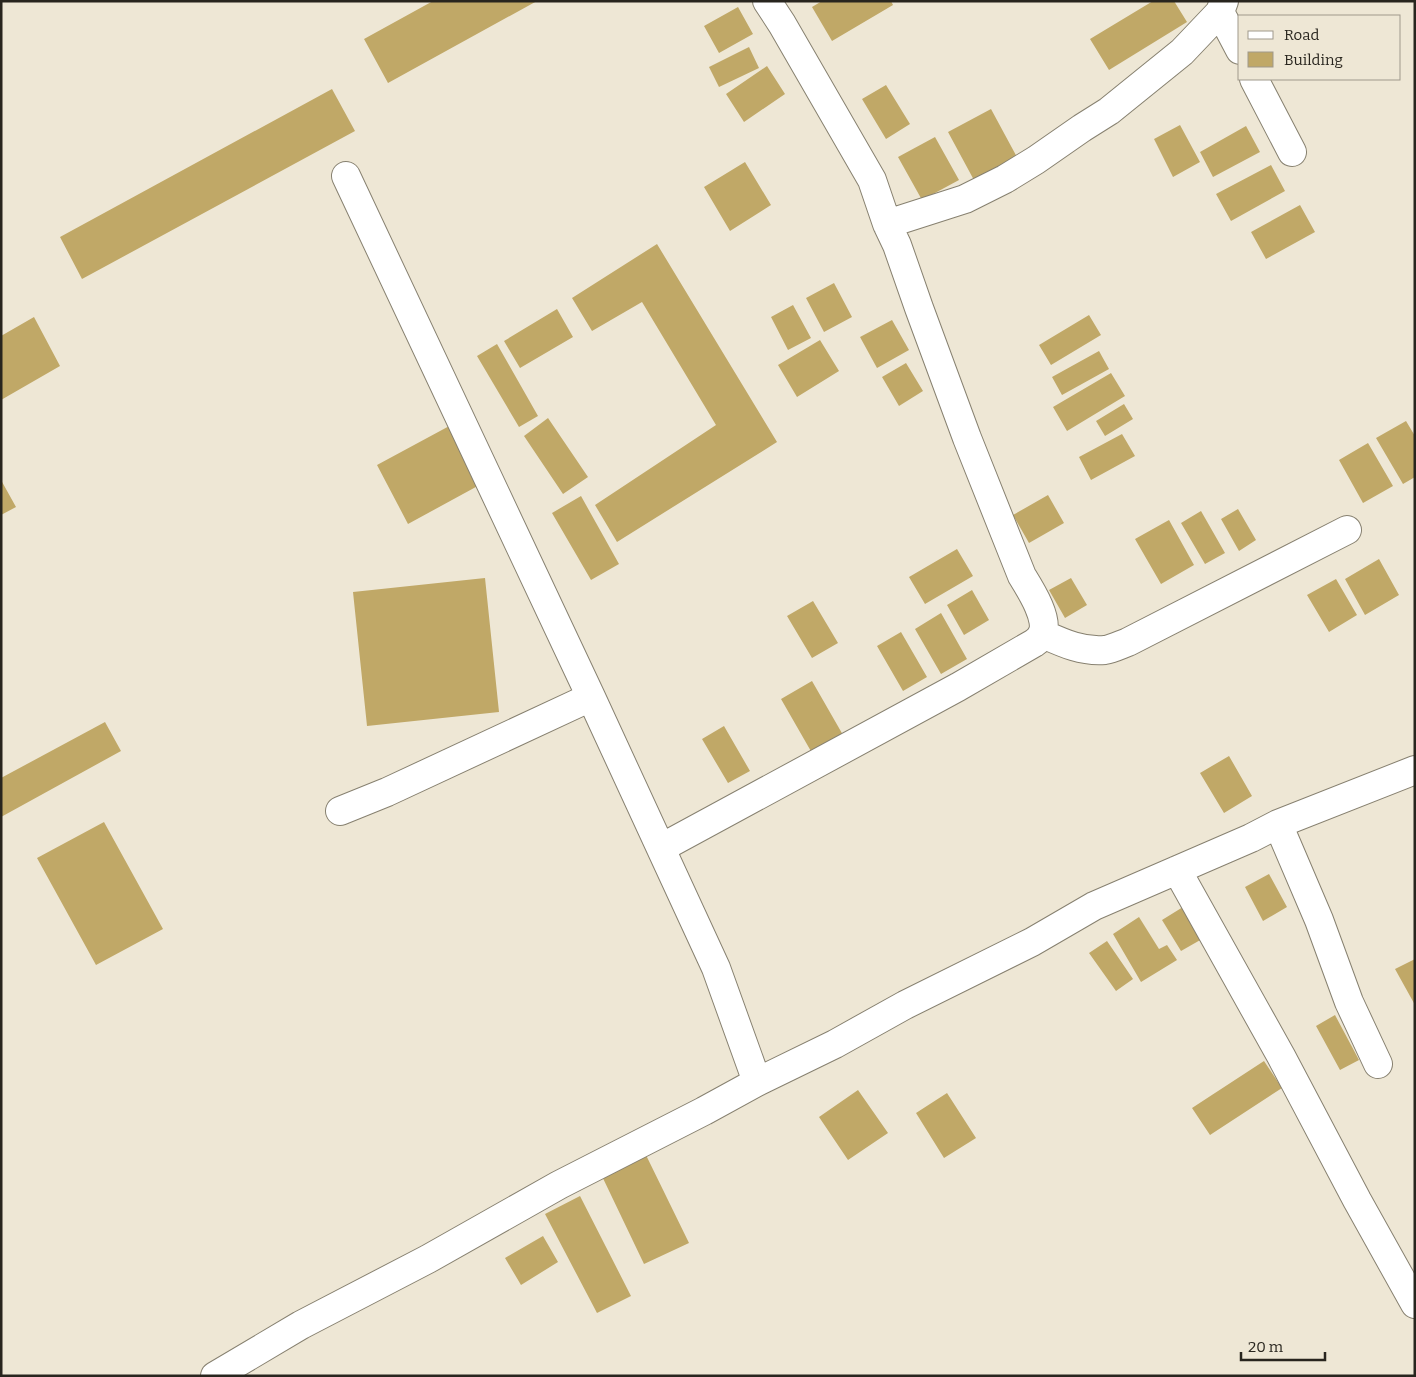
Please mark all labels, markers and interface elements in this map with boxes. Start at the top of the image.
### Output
legend [1238,15,1401,80]
text: Road [1284,26,1319,44]
text: Building [1284,51,1343,69]
scale bar [1241,1330,1325,1362]
text: 20 m [1248,1338,1284,1356]

